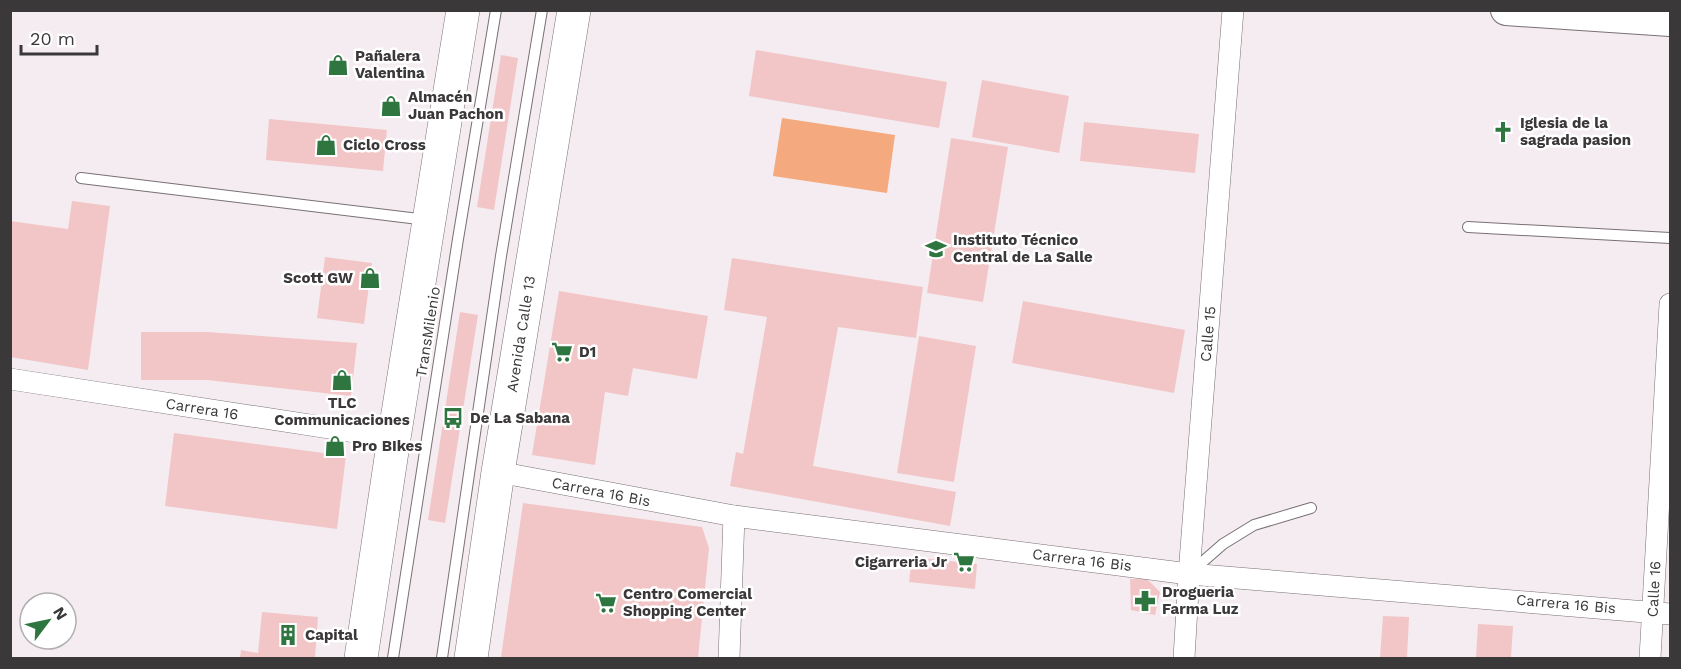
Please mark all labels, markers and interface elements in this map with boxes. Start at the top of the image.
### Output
scale bar [21,18,98,56]
text: 20 m [30,28,75,49]
place label: Pañalera Valentina [355,47,425,82]
shop icon: Pañalera Valentina [326,53,350,77]
place label: Almacén Juan Pachon [408,88,504,123]
shop icon: Almacén Juan Pachon [379,94,403,118]
place label: Iglesia de la sagrada pasion [1520,114,1631,149]
church icon: Iglesia de la sagrada pasion [1491,120,1515,144]
shop icon: Ciclo Cross [314,133,338,157]
place label: Ciclo Cross [343,136,426,154]
place label: Instituto Técnico Central de La Salle [953,231,1093,266]
school or university icon: Instituto Técnico Central de La Salle [924,237,948,261]
shop icon: Scott GW [358,266,382,290]
place label: Scott GW [283,269,353,287]
street label: Avenida Calle 13 [503,274,539,394]
street label: TransMilenio [412,285,444,379]
street label: Calle 15 [1197,305,1219,363]
supermarket icon: D1 [550,340,574,364]
place label: D1 [579,343,596,361]
shop icon: TLC Communicaciones [330,368,354,392]
street label: Carrera 16 [164,394,240,424]
place label: TLC Communicaciones [274,394,410,429]
bus stop icon: De La Sabana [441,406,465,430]
place label: De La Sabana [470,409,570,427]
shop icon: Pro BIkes [323,434,347,458]
place label: Pro BIkes [352,437,422,455]
street label: Carrera 16 Bis [550,474,652,510]
street label: Carrera 16 Bis [1031,545,1133,575]
supermarket icon: Cigarreria Jr [952,550,976,574]
place label: Cigarreria Jr [855,553,948,571]
street label: Calle 16 [1644,560,1664,618]
place label: Drogueria Farma Luz [1162,583,1239,618]
place label: Centro Comercial Shopping Center [623,585,752,620]
pharmacy icon: Drogueria Farma Luz [1133,589,1157,613]
north arrow [18,591,78,651]
supermarket icon: Centro Comercial Shopping Center [594,591,618,615]
street label: Carrera 16 Bis [1515,591,1617,617]
text: N [49,603,71,623]
building icon: Capital [276,623,300,647]
place label: Capital [305,626,358,644]

